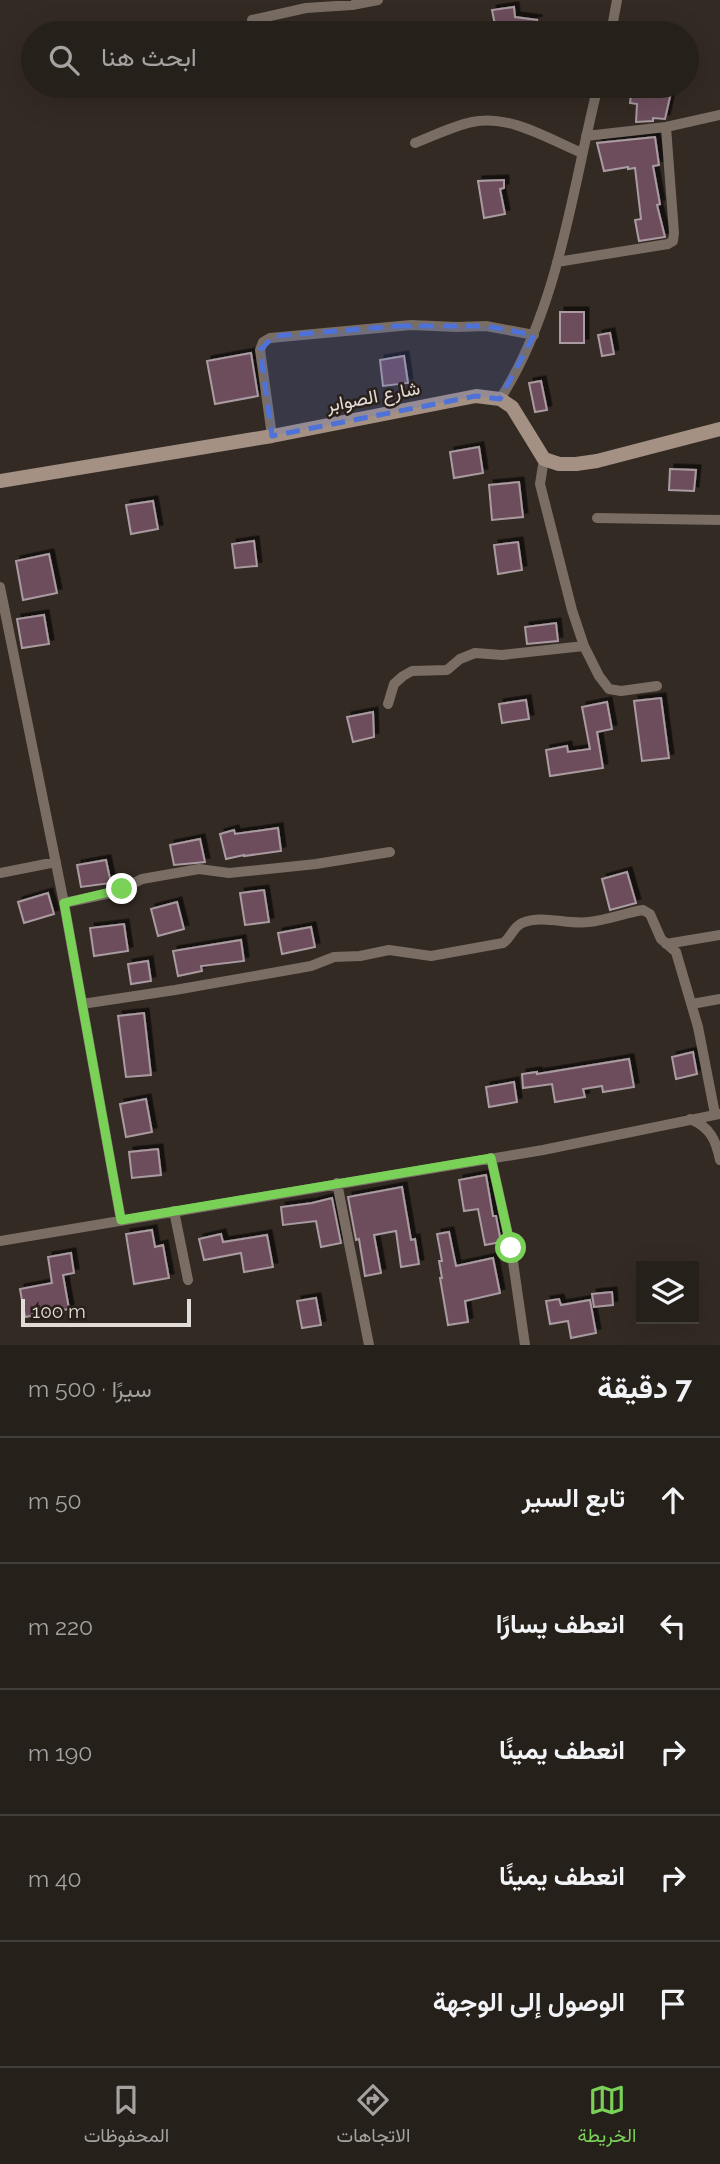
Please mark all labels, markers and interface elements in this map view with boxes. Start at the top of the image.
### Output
search box [21,21,699,98]
icon: search [45,41,83,79]
text: ابحث هنا [101,42,197,72]
street label: شارع الصوابر [323,376,422,418]
route end [106,873,137,904]
route start [495,1232,526,1263]
map controls [636,1261,699,1324]
button: layers [636,1261,699,1324]
scale bar [21,1296,191,1328]
text: 100 m [32,1300,86,1322]
text: 7 دقيقة [597,1370,692,1405]
text: سيرًا · 500 m [28,1375,152,1402]
icon: ahead [654,1481,692,1519]
text: تابع السير [522,1483,625,1513]
text: 50 m [28,1487,82,1514]
icon: left [654,1607,692,1645]
text: انعطف يسارًا [496,1609,625,1639]
text: 220 m [28,1613,93,1640]
icon: right [654,1733,692,1771]
text: انعطف يمينًا [499,1735,625,1765]
text: 190 m [28,1739,92,1766]
icon: right [654,1859,692,1897]
text: انعطف يمينًا [499,1861,625,1891]
text: 40 m [28,1865,82,1892]
icon: arrive [654,1985,692,2023]
text: الوصول إلى الوجهة [433,1987,625,2017]
tab: المحفوظات [84,2081,169,2152]
tab: الاتجاهات [337,2081,410,2152]
tab: الخريطة [578,2081,636,2152]

